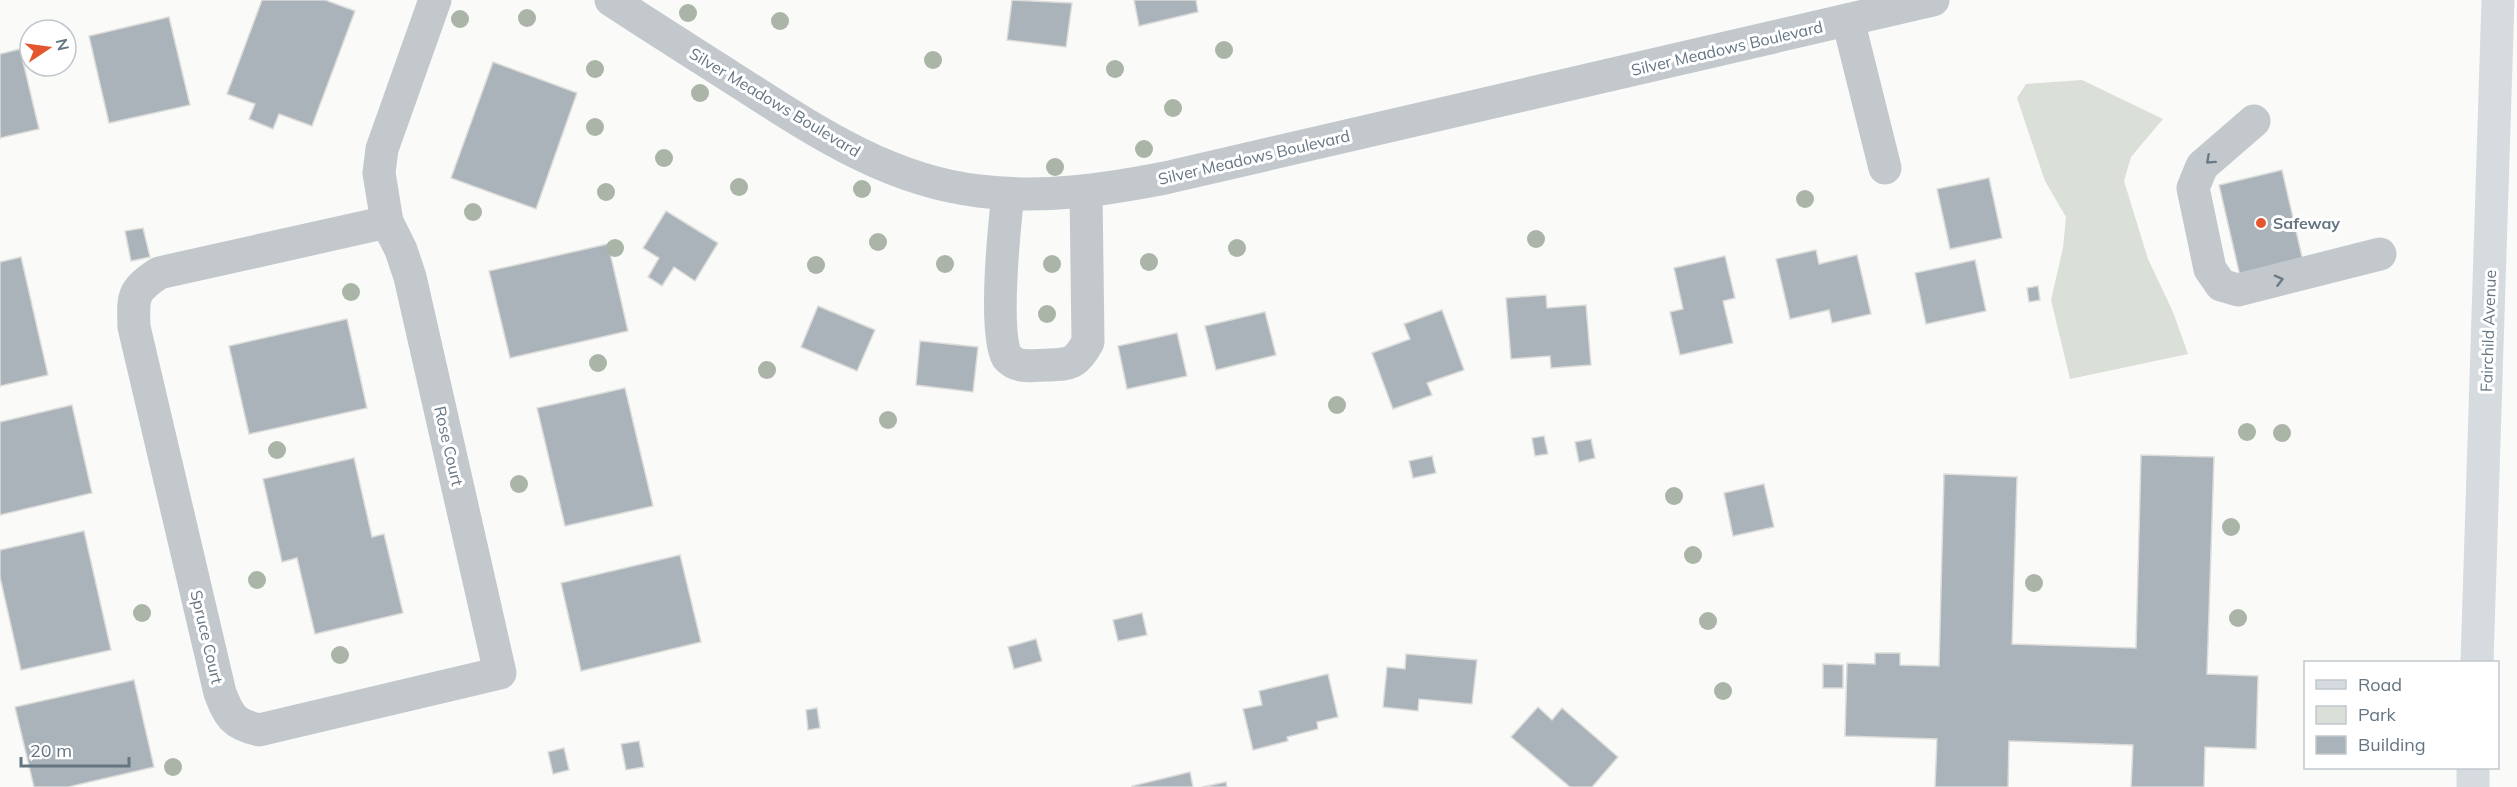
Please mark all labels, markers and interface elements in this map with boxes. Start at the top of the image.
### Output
street label: Silver Meadows Boulevard [1629,16,1825,80]
north arrow [18,18,78,78]
text: N [52,36,74,53]
street label: Silver Meadows Boulevard [686,43,864,161]
street label: Silver Meadows Boulevard [1156,125,1352,189]
one-way arrow [2206,153,2217,164]
place label: Safeway [2273,213,2340,233]
marker: Safeway [2254,216,2268,230]
street label: Fairchild Avenue [2476,270,2500,392]
one-way arrow [2273,274,2283,287]
street label: Rose Court [430,404,468,488]
street label: Spruce Court [186,588,228,686]
legend [2304,661,2499,769]
text: Road [2358,673,2402,696]
text: Park [2358,703,2397,726]
scale bar [21,730,129,768]
text: Building [2358,733,2426,756]
text: 20 m [30,739,72,762]

